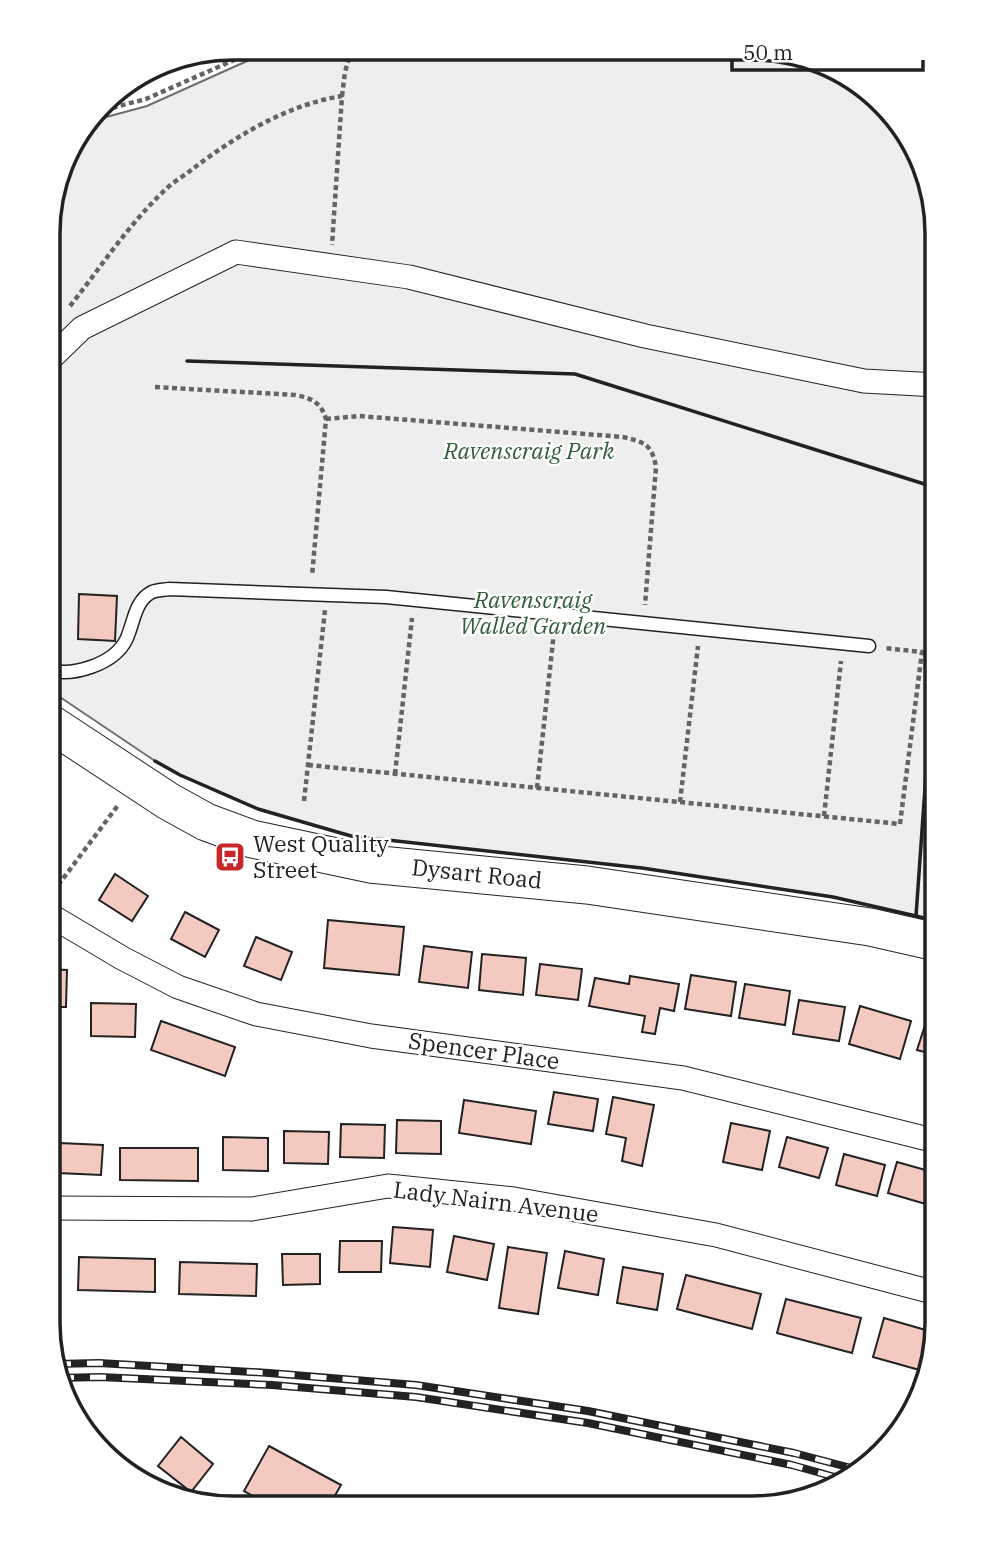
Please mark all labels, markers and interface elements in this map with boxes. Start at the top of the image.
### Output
scale bar [732,28,923,72]
text: 50 m [743,38,793,66]
park label: Ravenscraig Park [443,435,615,465]
park label: Ravenscraig Walled Garden [460,584,606,640]
place label: West Quality Street [253,828,390,884]
bus stop icon: West Quality Street [213,840,247,874]
street label: Dysart Road [410,851,544,895]
street label: Spencer Place [407,1025,562,1075]
street label: Lady Nairn Avenue [392,1174,600,1228]

